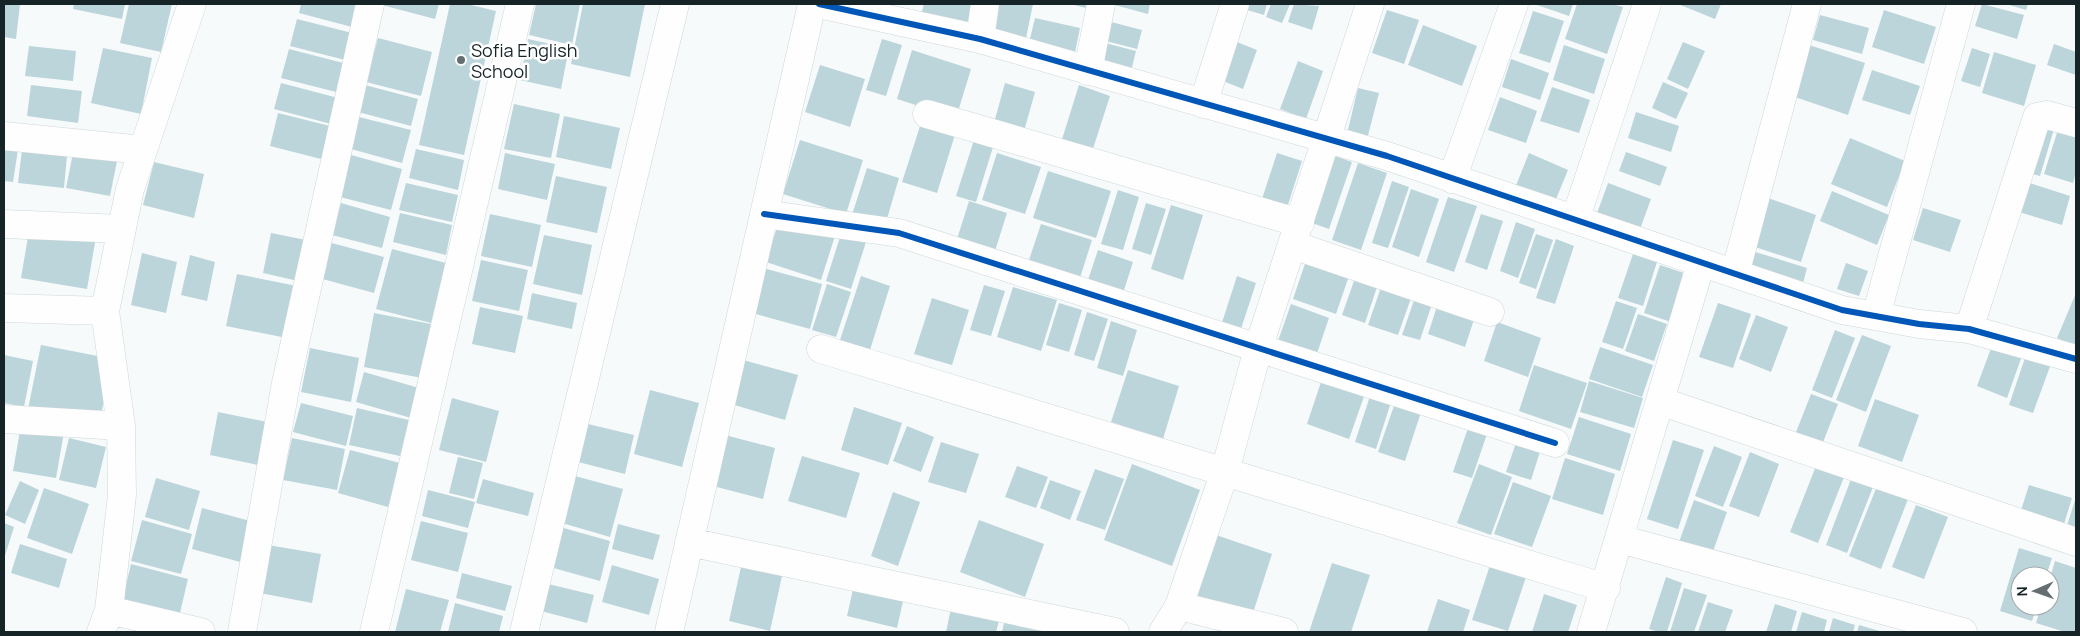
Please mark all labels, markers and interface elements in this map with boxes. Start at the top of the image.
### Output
place label: Sofia English School [471,38,577,83]
marker: Sofia English School [455,54,467,66]
north arrow [2010,566,2060,616]
text: N [2012,586,2031,597]

